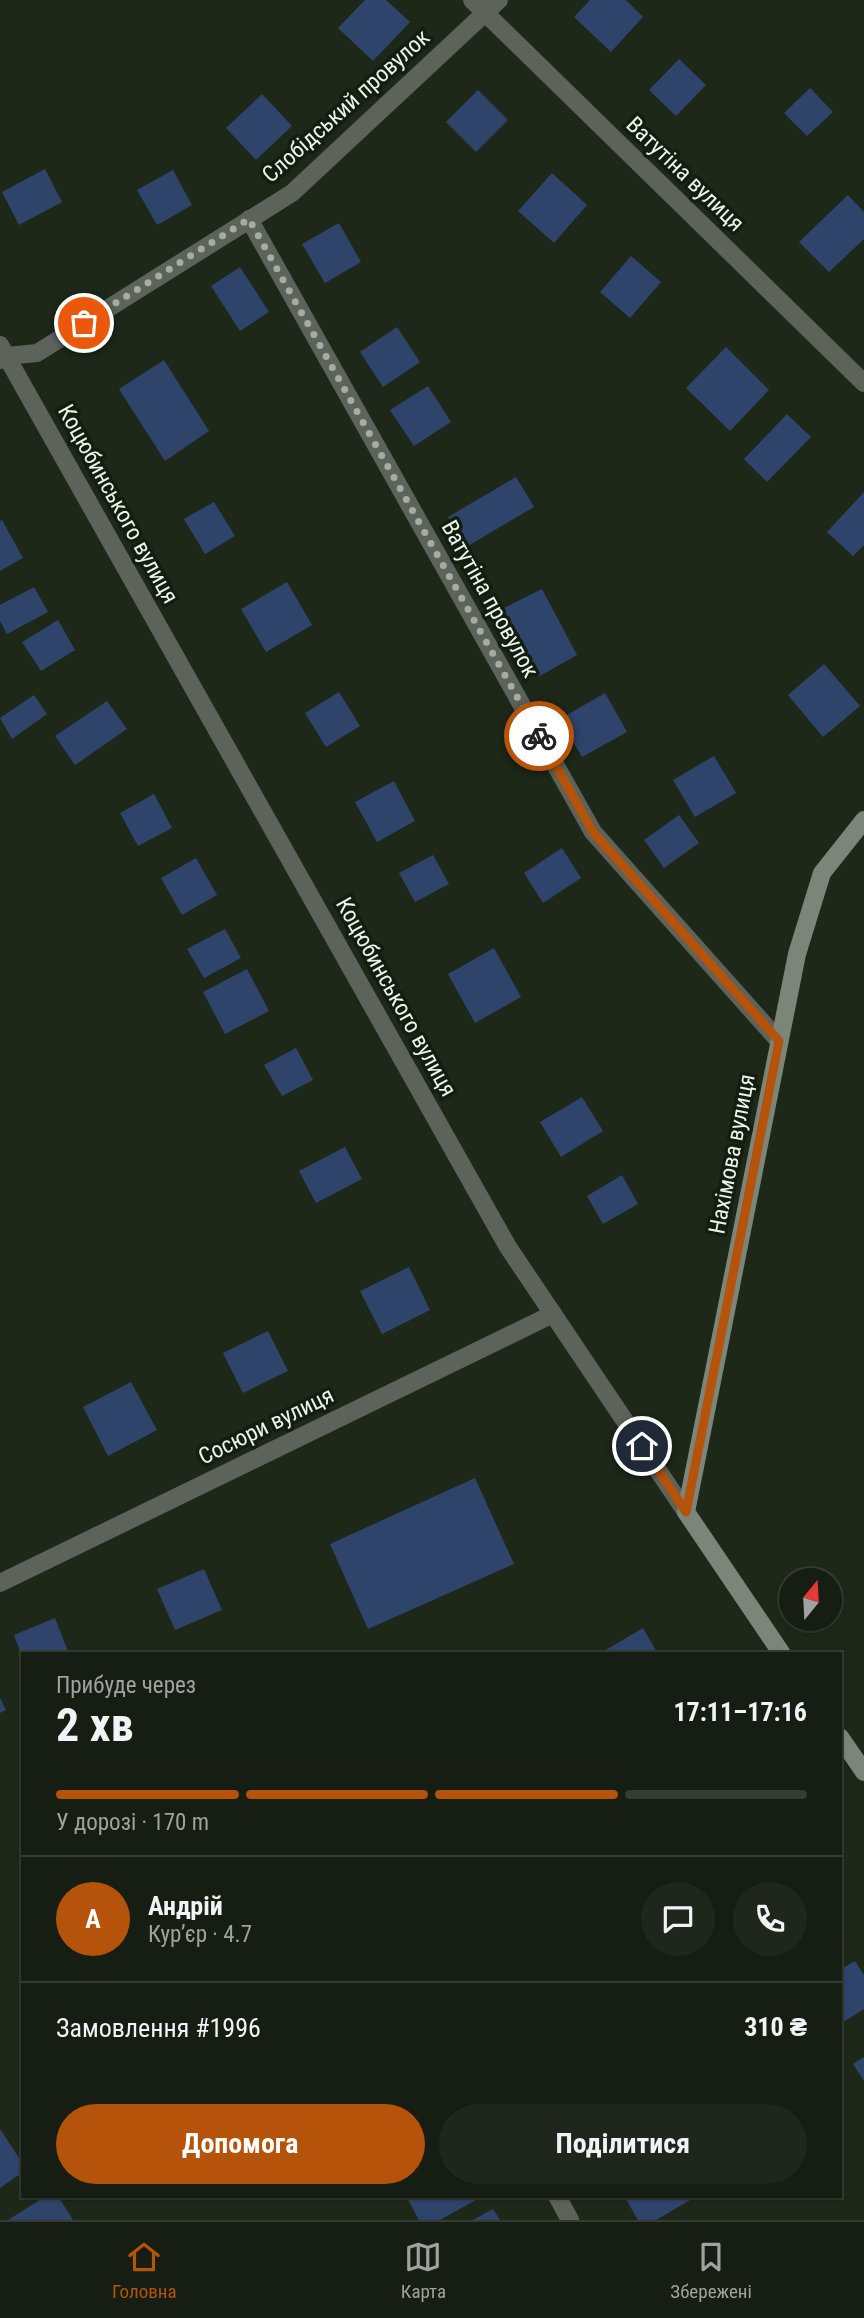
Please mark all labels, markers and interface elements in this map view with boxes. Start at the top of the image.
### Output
street label: Слобідський провулок [257,24,435,188]
street label: Ватутіна вулиця [620,111,750,237]
pin [54,293,114,353]
icon: bag [65,304,103,342]
street label: Коцюбинського вулиця [52,400,184,608]
street label: Ватутіна провулок [436,516,544,682]
courier [504,701,574,771]
icon: bike [520,717,558,755]
street label: Коцюбинського вулиця [330,893,462,1101]
street label: Нахімова вулиця [703,1072,761,1236]
street label: Сосюри вулиця [194,1382,338,1470]
pin [612,1416,672,1476]
icon: home [623,1427,661,1465]
north arrow [779,1568,842,1631]
map controls [779,1568,842,1631]
text: Прибуде через [56,1672,196,1699]
text: 17:11–17:16 [673,1697,807,1727]
text: 2 хв [56,1698,134,1752]
text: У дорозі · 170 m [56,1809,209,1836]
button: chat [641,1882,715,1956]
button: phone [733,1882,807,1956]
text: Андрій [148,1891,223,1921]
text: А [85,1904,101,1934]
text: Кур’єр · 4.7 [148,1921,252,1948]
text: 310 ₴ [744,2012,807,2042]
text: Замовлення #1996 [56,2013,261,2043]
button: Допомога [56,2104,425,2184]
button: Поділитися [439,2104,807,2184]
tab: Головна [112,2238,177,2303]
tab: Карта [401,2238,446,2303]
tab: Збережені [670,2238,752,2303]

